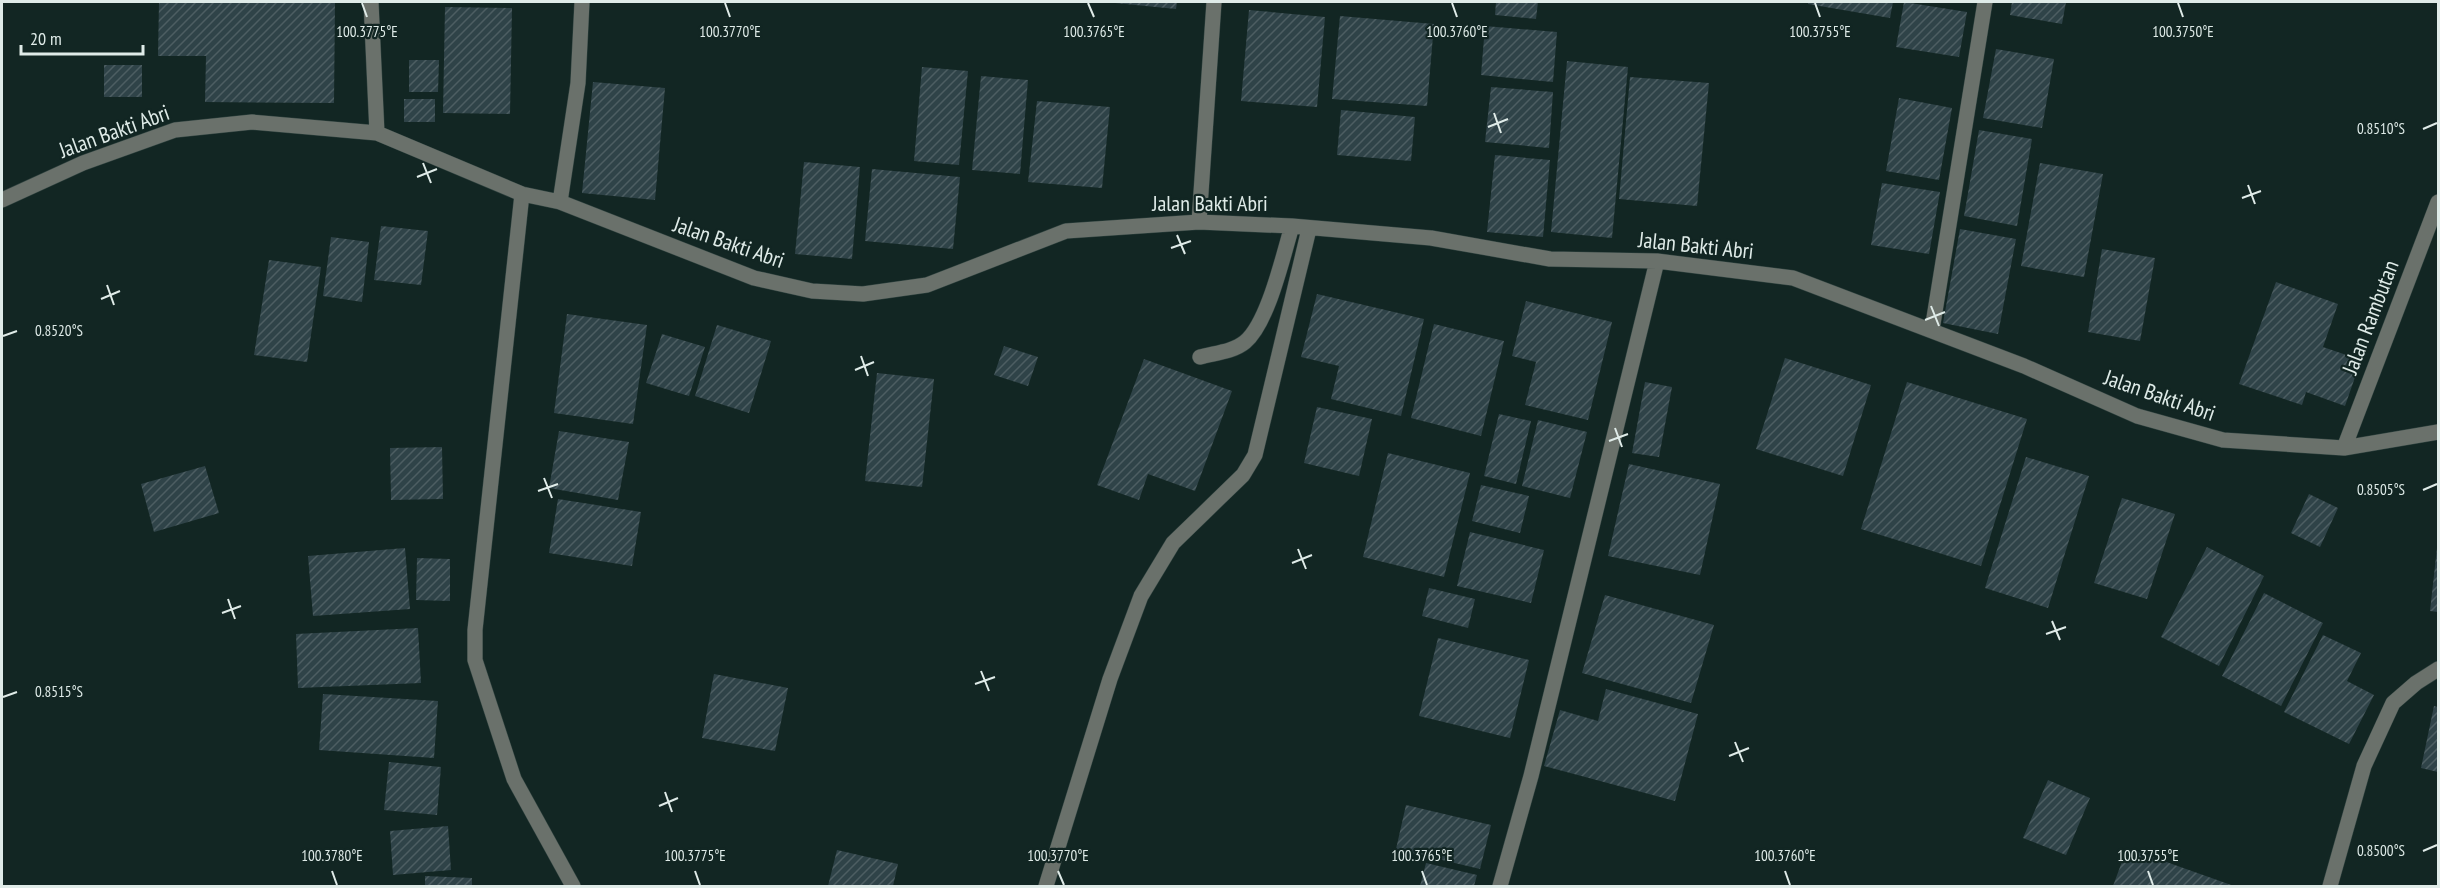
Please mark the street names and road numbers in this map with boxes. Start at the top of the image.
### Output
street label: Jalan Bakti Abri [54,98,173,164]
street label: Jalan Bakti Abri [1151,189,1268,217]
street label: Jalan Bakti Abri [669,210,788,274]
street label: Jalan Bakti Abri [1636,225,1755,265]
street label: Jalan Rambutan [2335,256,2405,379]
street label: Jalan Bakti Abri [2100,363,2219,427]

